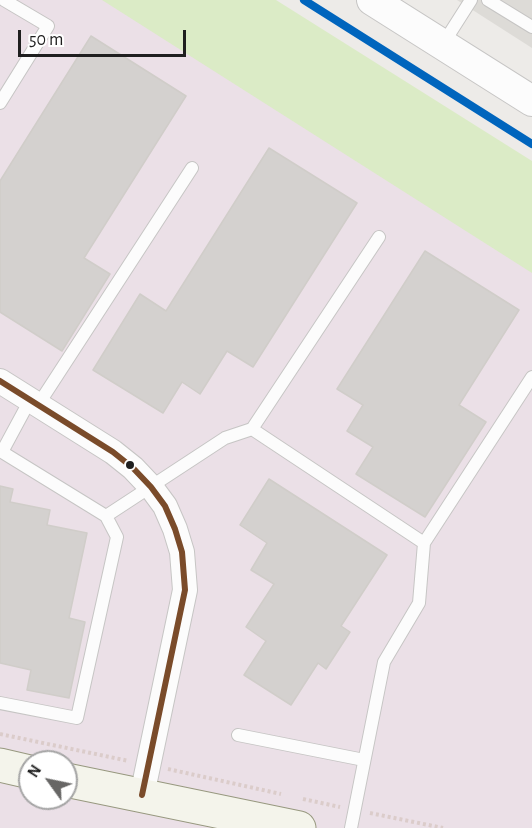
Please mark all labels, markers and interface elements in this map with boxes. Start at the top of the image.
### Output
scale bar [21,18,189,56]
text: 50 m [29,31,63,49]
unlabelled marker [124,459,136,471]
north arrow [18,750,78,810]
text: N [25,762,44,780]

